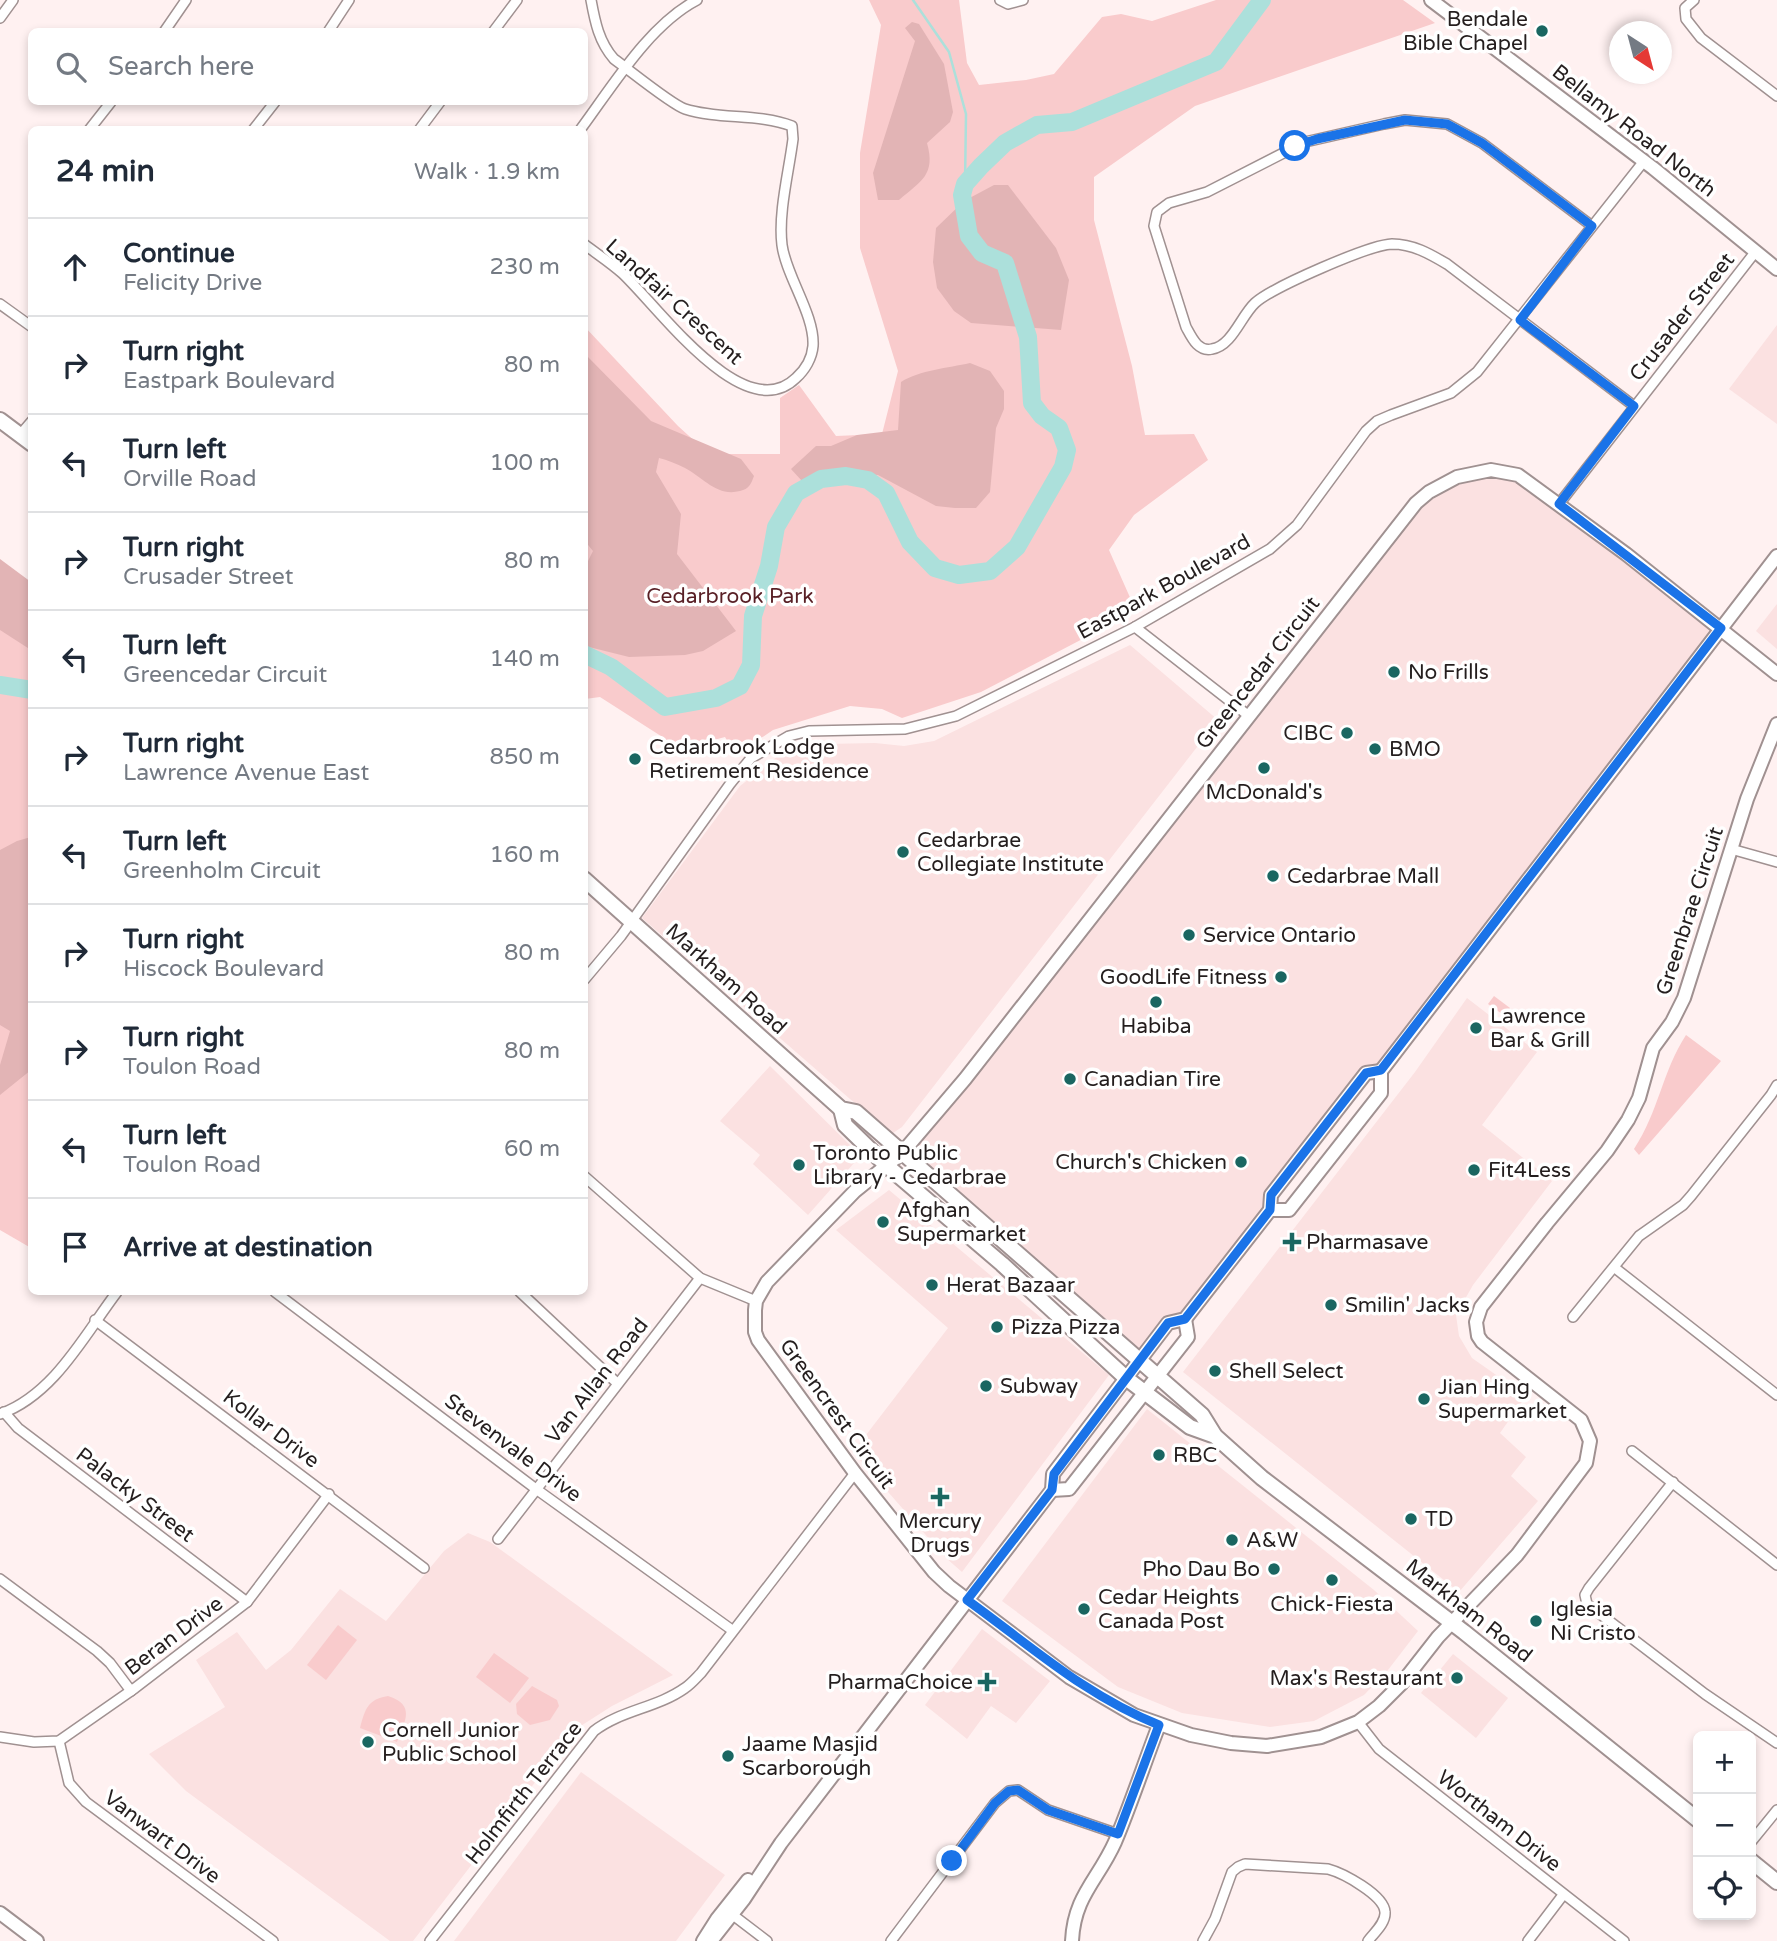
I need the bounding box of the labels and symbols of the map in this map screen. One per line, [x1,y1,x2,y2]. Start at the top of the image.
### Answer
place label: Bendale Bible Chapel [1403,7,1528,56]
north arrow [1609,21,1672,84]
marker: Bendale Bible Chapel [1534,23,1550,39]
street label: Bellamy Road North [1547,59,1721,203]
route start [1279,130,1310,161]
street label: Landfair Crescent [600,234,748,370]
street label: Crusader Street [1624,248,1740,386]
street label: Eastpark Boulevard [1073,529,1255,645]
park label: Cedarbrook Park [646,584,814,609]
street label: Greencedar Circuit [1191,592,1325,754]
place label: No Frills [1408,660,1489,685]
marker: No Frills [1386,664,1402,680]
place label: CIBC [1283,721,1333,746]
marker: CIBC [1339,725,1355,741]
place label: Cedarbrook Lodge Retirement Residence [649,735,869,784]
place label: BMO [1389,737,1441,762]
marker: BMO [1367,741,1383,757]
marker: Cedarbrook Lodge Retirement Residence [627,751,643,767]
marker: McDonald's [1256,760,1272,776]
place label: McDonald's [1205,780,1323,805]
street label: Greenbrae Circuit [1651,824,1729,998]
place label: Cedarbrae Collegiate Institute [917,828,1104,877]
marker: Cedarbrae Collegiate Institute [895,844,911,860]
place label: Cedarbrae Mall [1287,864,1439,889]
marker: Cedarbrae Mall [1265,868,1281,884]
street label: Markham Road [661,918,791,1040]
place label: Service Ontario [1203,923,1356,948]
marker: Service Ontario [1181,927,1197,943]
place label: GoodLife Fitness [1100,965,1267,990]
marker: GoodLife Fitness [1273,969,1289,985]
marker: Habiba [1148,994,1164,1010]
place label: Lawrence Bar & Grill [1490,1004,1590,1053]
place label: Habiba [1120,1014,1192,1039]
marker: Lawrence Bar & Grill [1468,1020,1484,1036]
place label: Canadian Tire [1084,1067,1221,1092]
marker: Canadian Tire [1062,1071,1078,1087]
place label: Toronto Public Library - Cedarbrae [813,1141,1007,1190]
place label: Church's Chicken [1055,1150,1227,1175]
marker: Church's Chicken [1233,1154,1249,1170]
marker: Toronto Public Library - Cedarbrae [791,1157,807,1173]
place label: Fit4Less [1488,1158,1571,1183]
marker: Fit4Less [1466,1162,1482,1178]
place label: Afghan Supermarket [897,1198,1026,1247]
marker: Afghan Supermarket [875,1214,891,1230]
place label: Pharmasave [1306,1230,1428,1255]
marker: Pharmasave [1284,1234,1300,1250]
place label: Herat Bazaar [946,1273,1075,1298]
marker: Herat Bazaar [924,1277,940,1293]
place label: Smilin' Jacks [1345,1293,1470,1318]
marker: Smilin' Jacks [1323,1297,1339,1313]
street label: Van Allan Road [540,1313,654,1449]
place label: Pizza Pizza [1011,1315,1120,1340]
marker: Pizza Pizza [989,1319,1005,1335]
street label: Greencrest Circuit [774,1334,900,1494]
place label: Shell Select [1229,1359,1344,1384]
marker: Shell Select [1207,1363,1223,1379]
place label: Subway [1000,1374,1078,1399]
place label: Jian Hing Supermarket [1438,1375,1567,1424]
marker: Subway [978,1378,994,1394]
street label: Kollar Drive [218,1385,324,1473]
street label: Stevenvale Drive [440,1388,586,1508]
marker: Jian Hing Supermarket [1416,1391,1432,1407]
street label: Palacky Street [71,1442,199,1548]
place label: RBC [1173,1443,1217,1468]
marker: RBC [1151,1447,1167,1463]
marker: Mercury Drugs [932,1489,948,1505]
place label: TD [1425,1507,1454,1532]
place label: Mercury Drugs [899,1509,981,1558]
marker: TD [1403,1511,1419,1527]
place label: A&W [1246,1528,1298,1553]
marker: A&W [1224,1532,1240,1548]
street label: Markham Road [1401,1554,1537,1668]
place label: Pho Dau Bo [1142,1557,1260,1582]
marker: Pho Dau Bo [1266,1561,1282,1577]
marker: Chick-Fiesta [1324,1572,1340,1588]
place label: Cedar Heights Canada Post [1098,1585,1239,1634]
street label: Beran Drive [120,1591,228,1681]
place label: Chick-Fiesta [1270,1592,1394,1617]
place label: Iglesia Ni Cristo [1550,1597,1636,1646]
marker: Cedar Heights Canada Post [1076,1601,1092,1617]
marker: Iglesia Ni Cristo [1528,1613,1544,1629]
place label: Max's Restaurant [1270,1666,1443,1691]
place label: PharmaChoice [827,1670,973,1695]
marker: Max's Restaurant [1449,1670,1465,1686]
marker: PharmaChoice [979,1674,995,1690]
street label: Holmfirth Terrace [460,1716,588,1869]
place label: Cornell Junior Public School [382,1718,519,1767]
place label: Jaame Masjid Scarborough [742,1732,878,1781]
marker: Cornell Junior Public School [360,1734,376,1750]
marker: Jaame Masjid Scarborough [720,1748,736,1764]
street label: Wortham Drive [1432,1765,1566,1877]
street label: Vanwart Drive [99,1785,225,1889]
route end [936,1845,967,1876]

